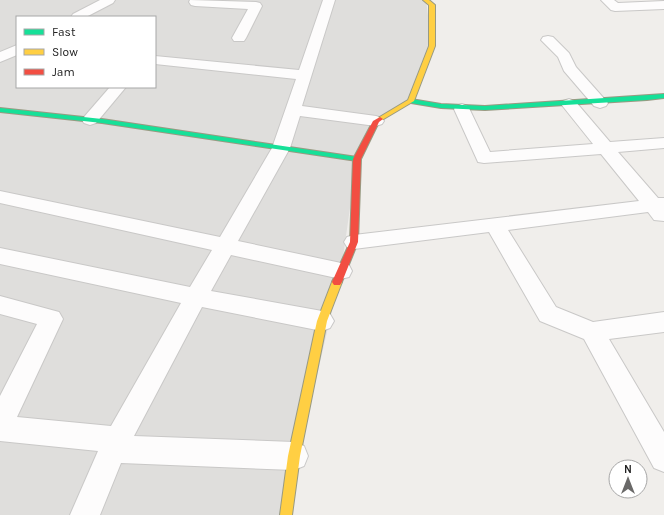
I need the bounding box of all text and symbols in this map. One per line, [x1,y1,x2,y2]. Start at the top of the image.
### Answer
legend [16,16,156,88]
text: Fast [52,25,76,39]
text: Slow [52,45,78,59]
text: Jam [52,65,75,79]
north arrow [608,459,648,499]
text: N [624,463,632,476]

